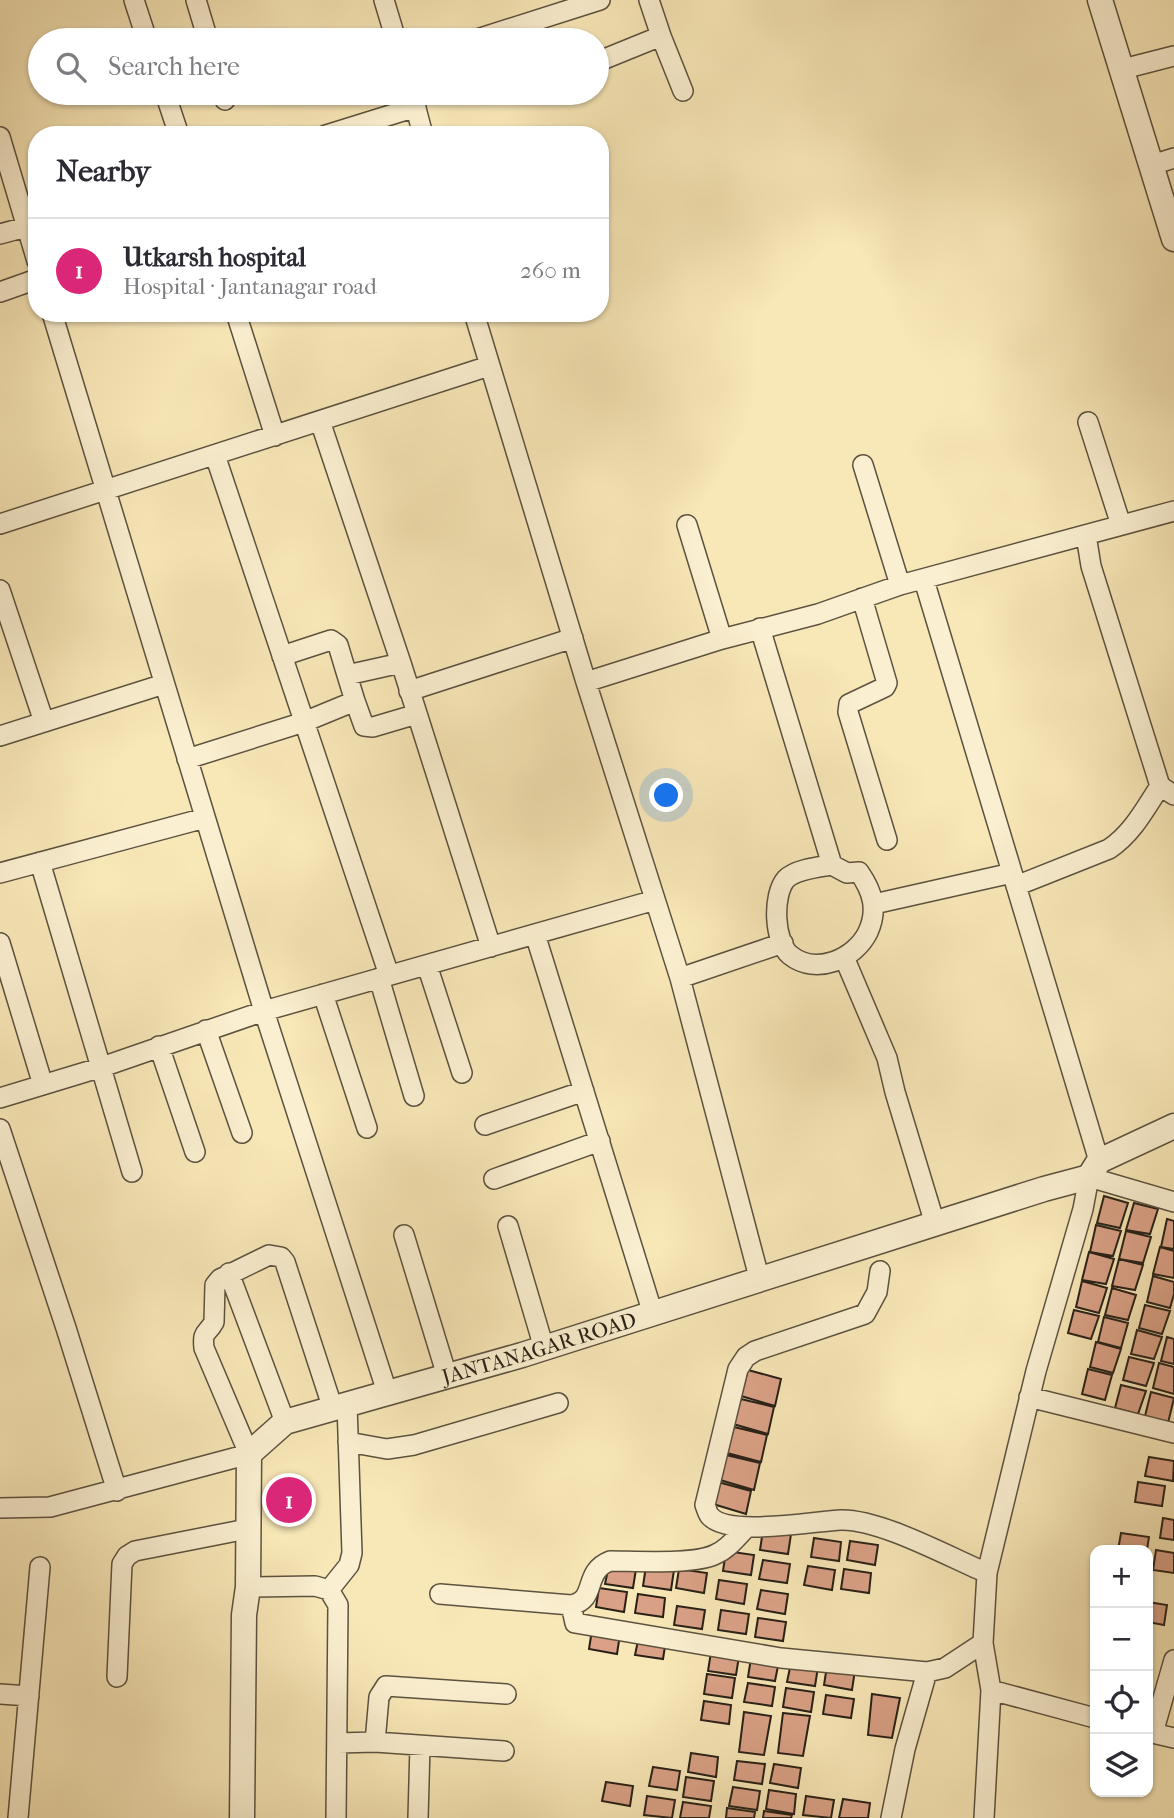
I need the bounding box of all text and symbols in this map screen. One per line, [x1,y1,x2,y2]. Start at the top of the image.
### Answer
search box [28,28,609,105]
icon: search [52,48,90,86]
text: Search here [108,51,240,82]
text: Nearby [56,154,151,189]
text: Utkarsh hospital [123,242,306,273]
text: 1 [75,257,83,284]
text: 260 m [520,257,581,284]
text: Hospital · Jantanagar road [123,273,377,300]
your location [649,778,683,812]
street label: JANTANAGAR ROAD [437,1307,639,1390]
pin: 1 [266,1474,312,1526]
map controls [1090,1545,1153,1797]
button: + [1090,1545,1153,1608]
button: − [1090,1608,1153,1671]
button: locate [1090,1671,1153,1734]
button: layers [1090,1734,1153,1797]

